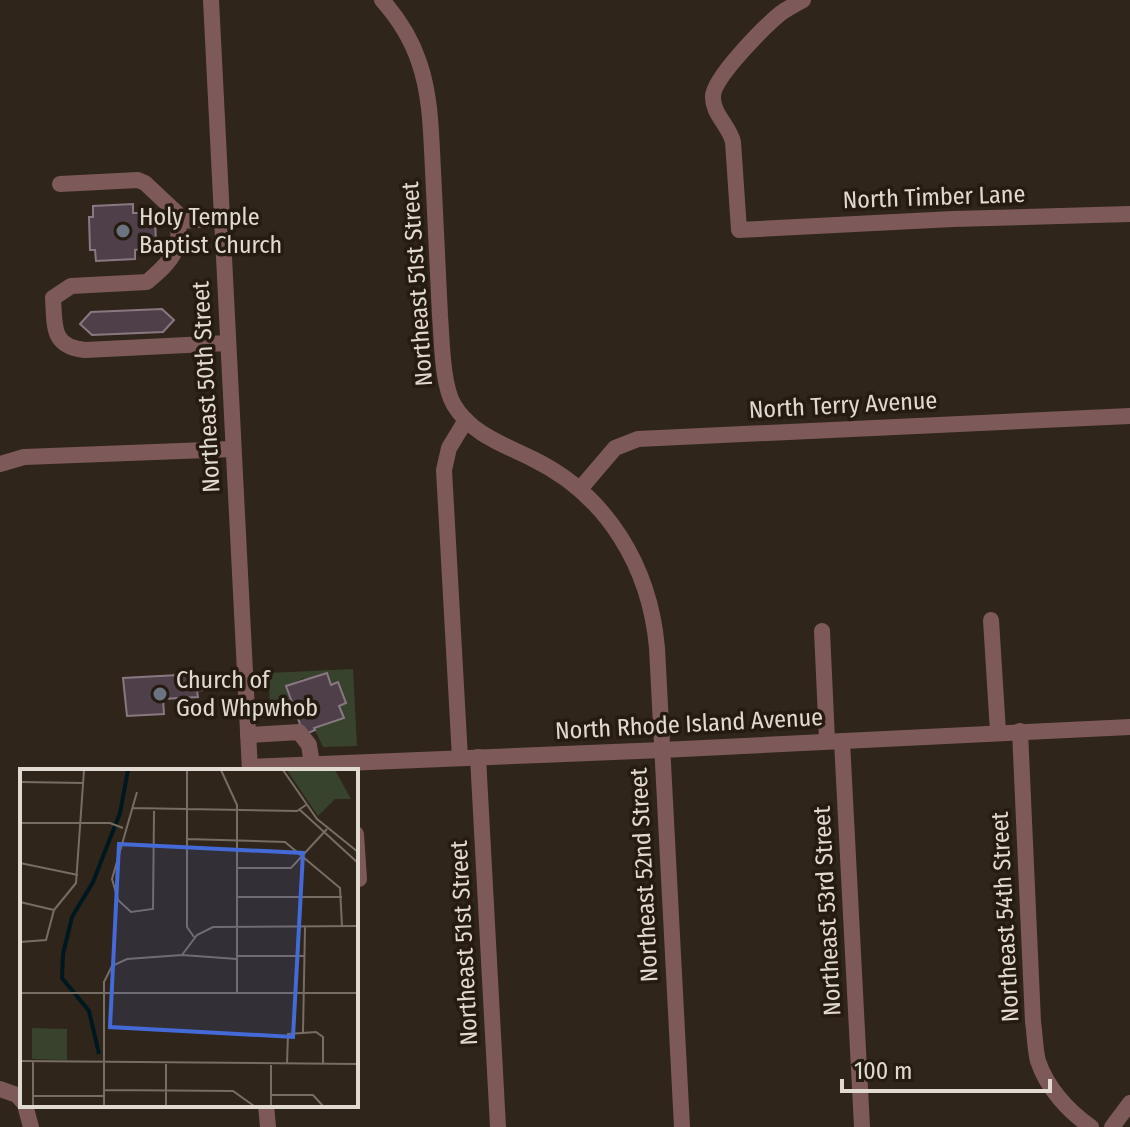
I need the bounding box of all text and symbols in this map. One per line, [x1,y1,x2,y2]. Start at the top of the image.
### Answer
street label: North Timber Lane [842,180,1026,214]
street label: Northeast 51st Street [396,181,438,387]
place label: Holy Temple Baptist Church [139,203,282,259]
marker: Holy Temple Baptist Church [114,222,132,240]
street label: Northeast 50th Street [186,280,226,493]
street label: North Terry Avenue [748,386,938,424]
place label: Church of God Whpwhob [176,666,318,722]
marker: Church of God Whpwhob [151,685,169,703]
street label: North Rhode Island Avenue [554,703,824,745]
street label: Northeast 52nd Street [624,767,664,983]
inset map [20,769,358,1107]
street label: Northeast 53rd Street [808,805,846,1017]
street label: Northeast 54th Street [985,811,1024,1023]
street label: Northeast 51st Street [445,840,483,1046]
scale bar [842,1043,1050,1093]
text: 100 m [854,1057,912,1085]

